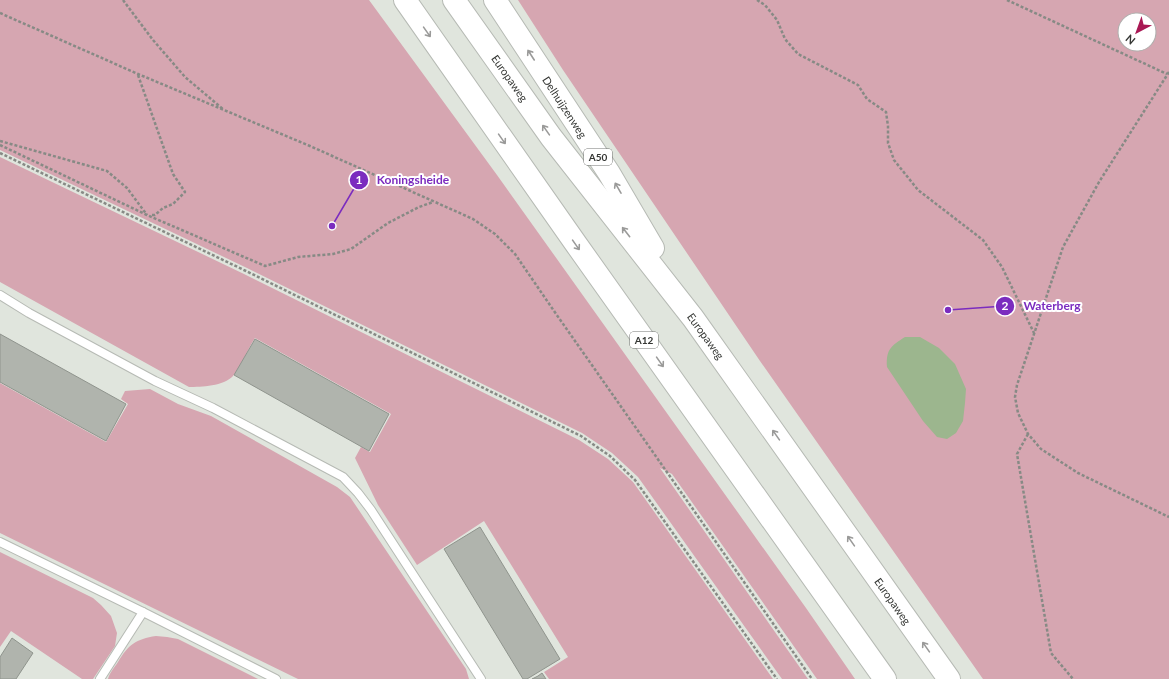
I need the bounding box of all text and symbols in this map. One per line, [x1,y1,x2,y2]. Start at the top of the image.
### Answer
north arrow [1117,12,1157,52]
one-way arrow [423,26,431,37]
text: N [1123,32,1138,48]
one-way arrow [527,50,535,61]
street label: Europaweg [489,52,531,104]
street label: Delhuijzenweg [540,74,590,141]
one-way arrow [542,125,550,136]
one-way arrow [498,133,506,144]
road number: A50 [584,149,612,165]
callout: Koningsheide [349,168,457,192]
text: 1 [356,172,363,187]
text: Koningsheide [377,172,450,187]
one-way arrow [613,182,621,194]
one-way arrow [622,227,630,238]
one-way arrow [572,239,580,250]
callout: Waterberg [995,294,1089,318]
text: 2 [1002,298,1009,313]
text: Waterberg [1023,298,1081,313]
street label: Europaweg [685,310,727,362]
road number: A12 [630,332,658,348]
one-way arrow [656,357,664,368]
one-way arrow [772,430,780,441]
one-way arrow [847,536,855,547]
street label: Europaweg [872,575,914,627]
one-way arrow [922,642,930,653]

